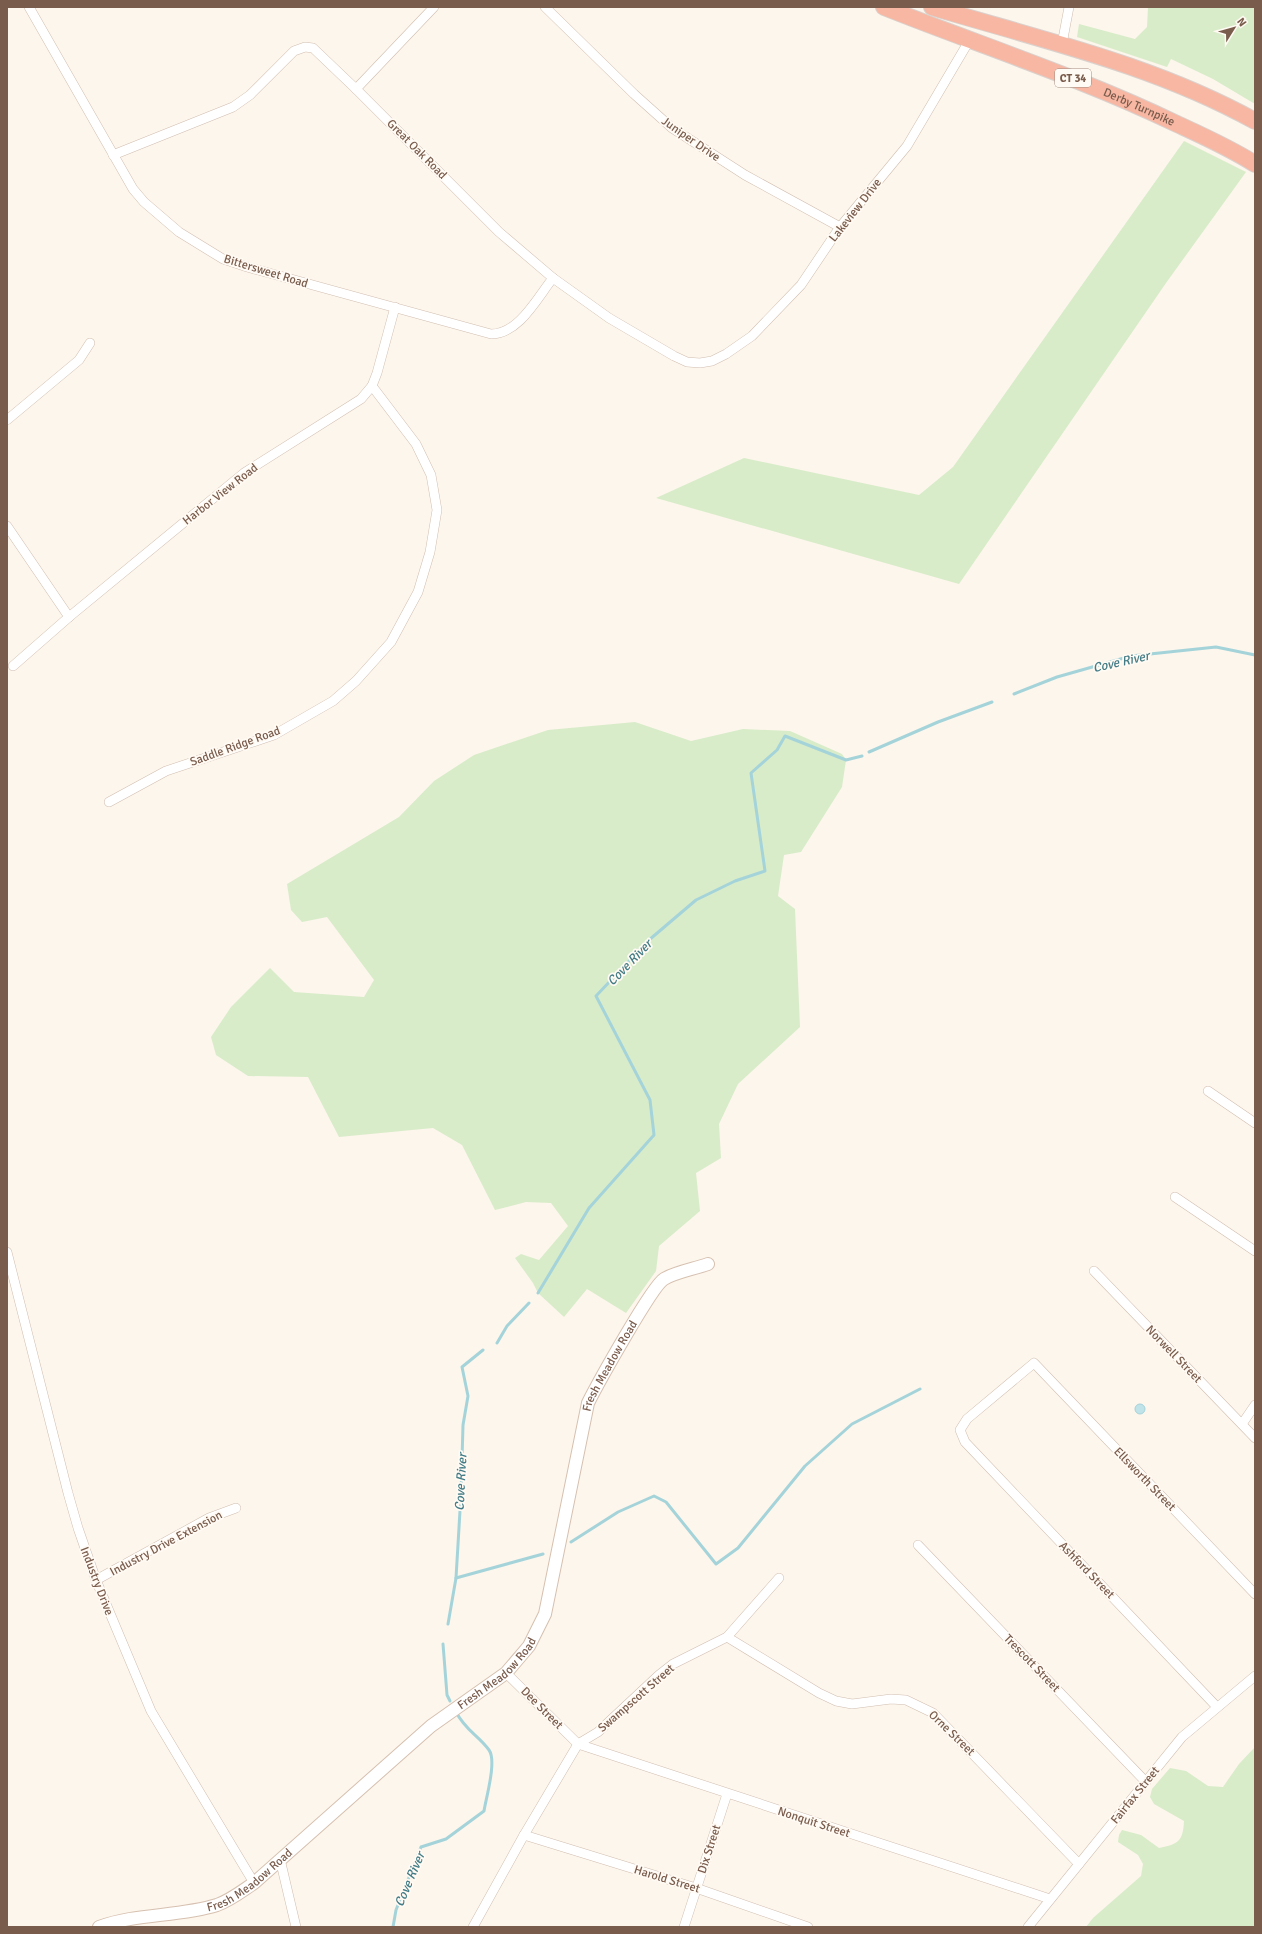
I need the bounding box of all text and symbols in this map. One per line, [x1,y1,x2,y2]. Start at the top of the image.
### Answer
north arrow [1214,8,1254,48]
text: N [1234,15,1249,29]
road number: CT 34 [1055,69,1091,87]
street label: Derby Turnpike [1101,85,1177,130]
street label: Juniper Drive [659,114,723,165]
street label: Great Oak Road [383,116,450,183]
street label: Lakeview Drive [826,176,885,245]
street label: Bittersweet Road [222,252,310,291]
street label: Harbor View Road [180,460,261,528]
water label: Cove River [1091,647,1153,676]
street label: Saddle Ridge Road [188,723,282,770]
water label: Cove River [604,935,657,989]
street label: Fresh Meadow Road [579,1318,641,1413]
street label: Norwell Street [1142,1322,1205,1386]
street label: Ellsworth Street [1110,1444,1179,1514]
water label: Cove River [451,1451,471,1511]
street label: Industry Drive Extension [107,1507,225,1579]
street label: Ashford Street [1056,1539,1118,1602]
street label: Industry Drive [77,1545,116,1618]
street label: Trescott Street [1000,1631,1063,1695]
street label: Fresh Meadow Road [455,1635,540,1713]
street label: Swampscott Street [595,1661,678,1736]
street label: Dee Street [517,1684,566,1733]
street label: Orne Street [925,1708,978,1759]
street label: Fairfax Street [1108,1764,1163,1827]
street label: Nonquit Street [776,1804,852,1841]
street label: Dix Street [695,1823,724,1875]
street label: Fresh Meadow Road [205,1846,296,1915]
water label: Cove River [391,1848,429,1909]
street label: Harold Street [632,1862,702,1897]

